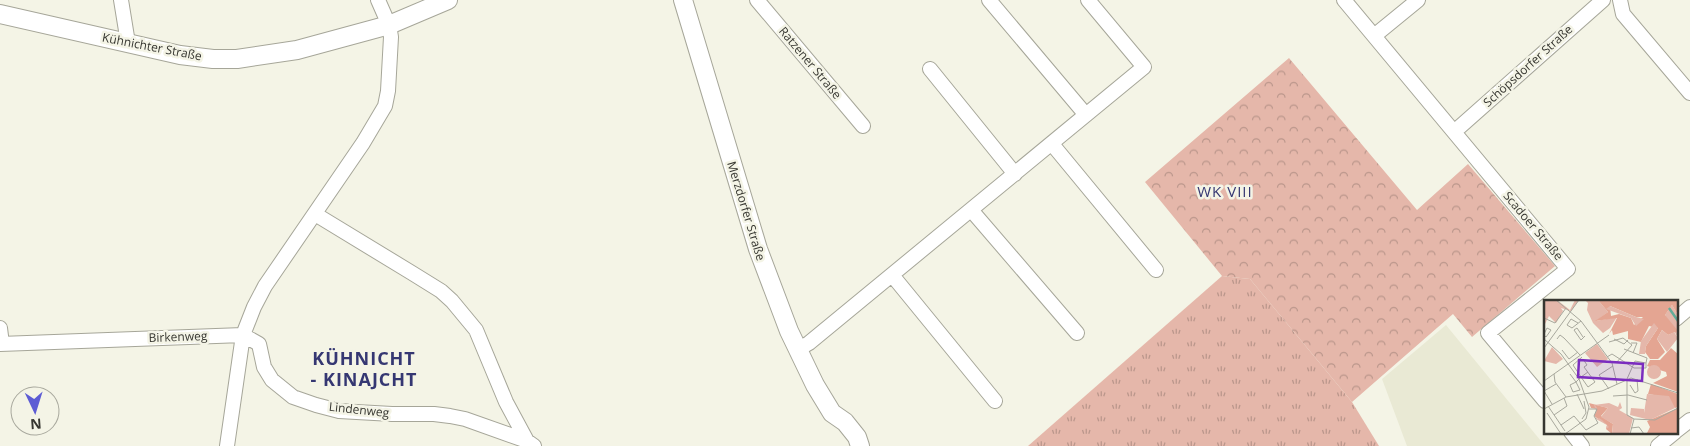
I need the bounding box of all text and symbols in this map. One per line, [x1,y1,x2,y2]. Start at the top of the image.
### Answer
street label: Schöpsdorfer Straße [1479,21,1576,110]
street label: Ratzener Straße [775,23,846,103]
street label: Kühnichter Straße [101,29,204,65]
street label: Merzdorfer Straße [723,159,770,263]
district label: WK VIII [1197,181,1253,201]
street label: Scadoer Straße [1500,188,1567,264]
inset map [1544,300,1678,434]
street label: Birkenweg [148,327,208,346]
district label: KÜHNICHT - KINAJCHT [310,346,418,391]
north arrow [10,386,60,436]
street label: Lindenweg [328,398,391,421]
text: N [30,415,42,434]

